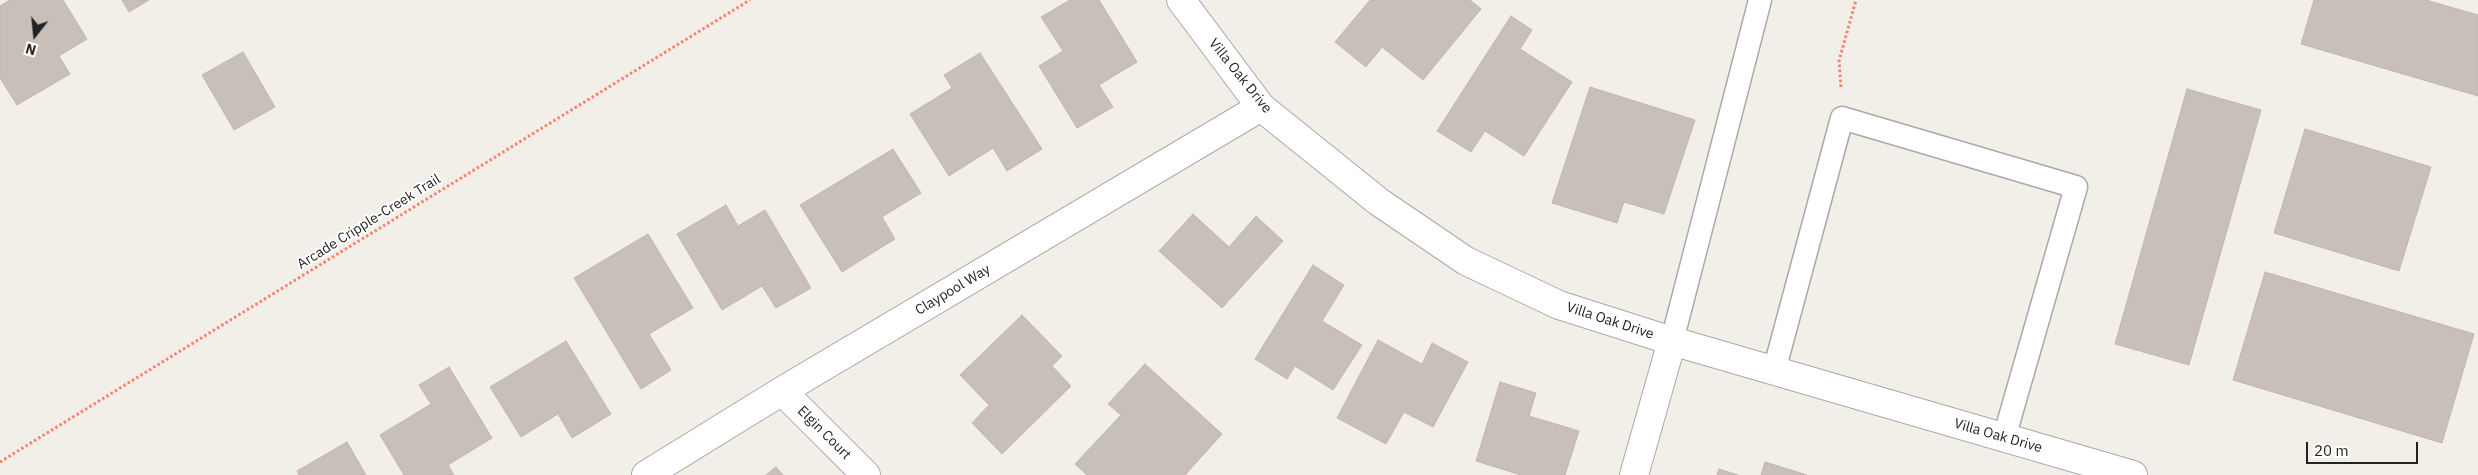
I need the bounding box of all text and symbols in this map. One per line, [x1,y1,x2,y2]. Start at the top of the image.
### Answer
north arrow [10,10,60,60]
street label: Villa Oak Drive [1205,35,1275,117]
text: N [24,39,38,59]
street label: Arcade Cripple-Creek Trail [294,171,444,273]
street label: Claypool Way [912,261,994,319]
street label: Villa Oak Drive [1564,299,1656,343]
street label: Elgin Court [794,403,854,463]
street label: Villa Oak Drive [1952,415,2044,457]
scale bar [2308,432,2420,464]
text: 20 m [2314,441,2349,460]

